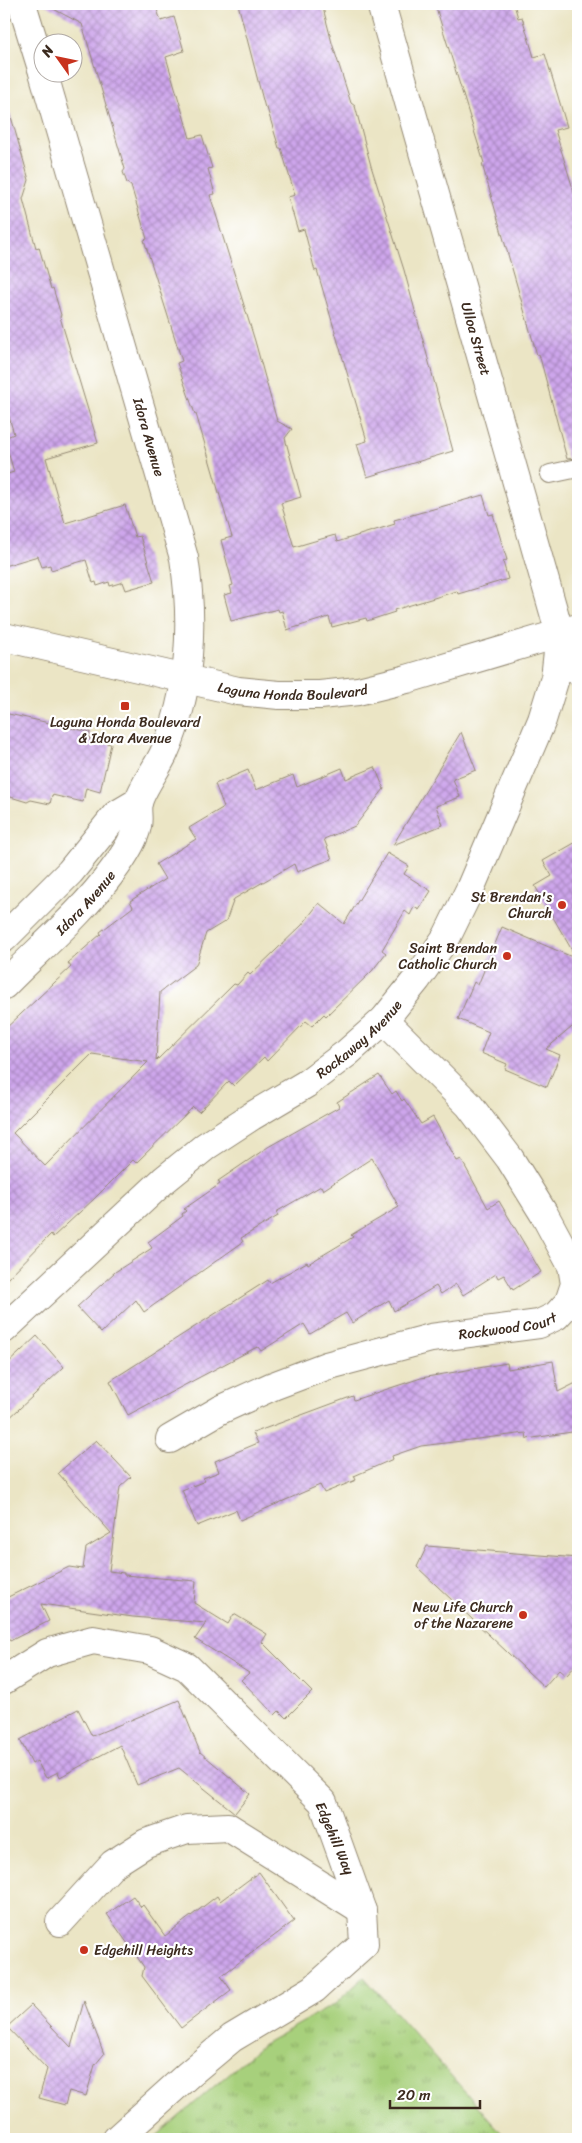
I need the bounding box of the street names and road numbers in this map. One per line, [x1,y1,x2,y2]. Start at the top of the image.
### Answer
street label: Ulloa Street [453,299,498,379]
street label: Idora Avenue [125,394,172,480]
street label: Laguna Honda Boulevard [215,675,372,708]
street label: Idora Avenue [49,865,122,942]
street label: Rockaway Avenue [311,994,409,1085]
street label: Rockwood Court [457,1305,563,1347]
street label: Edgehill Way [308,1798,361,1879]

